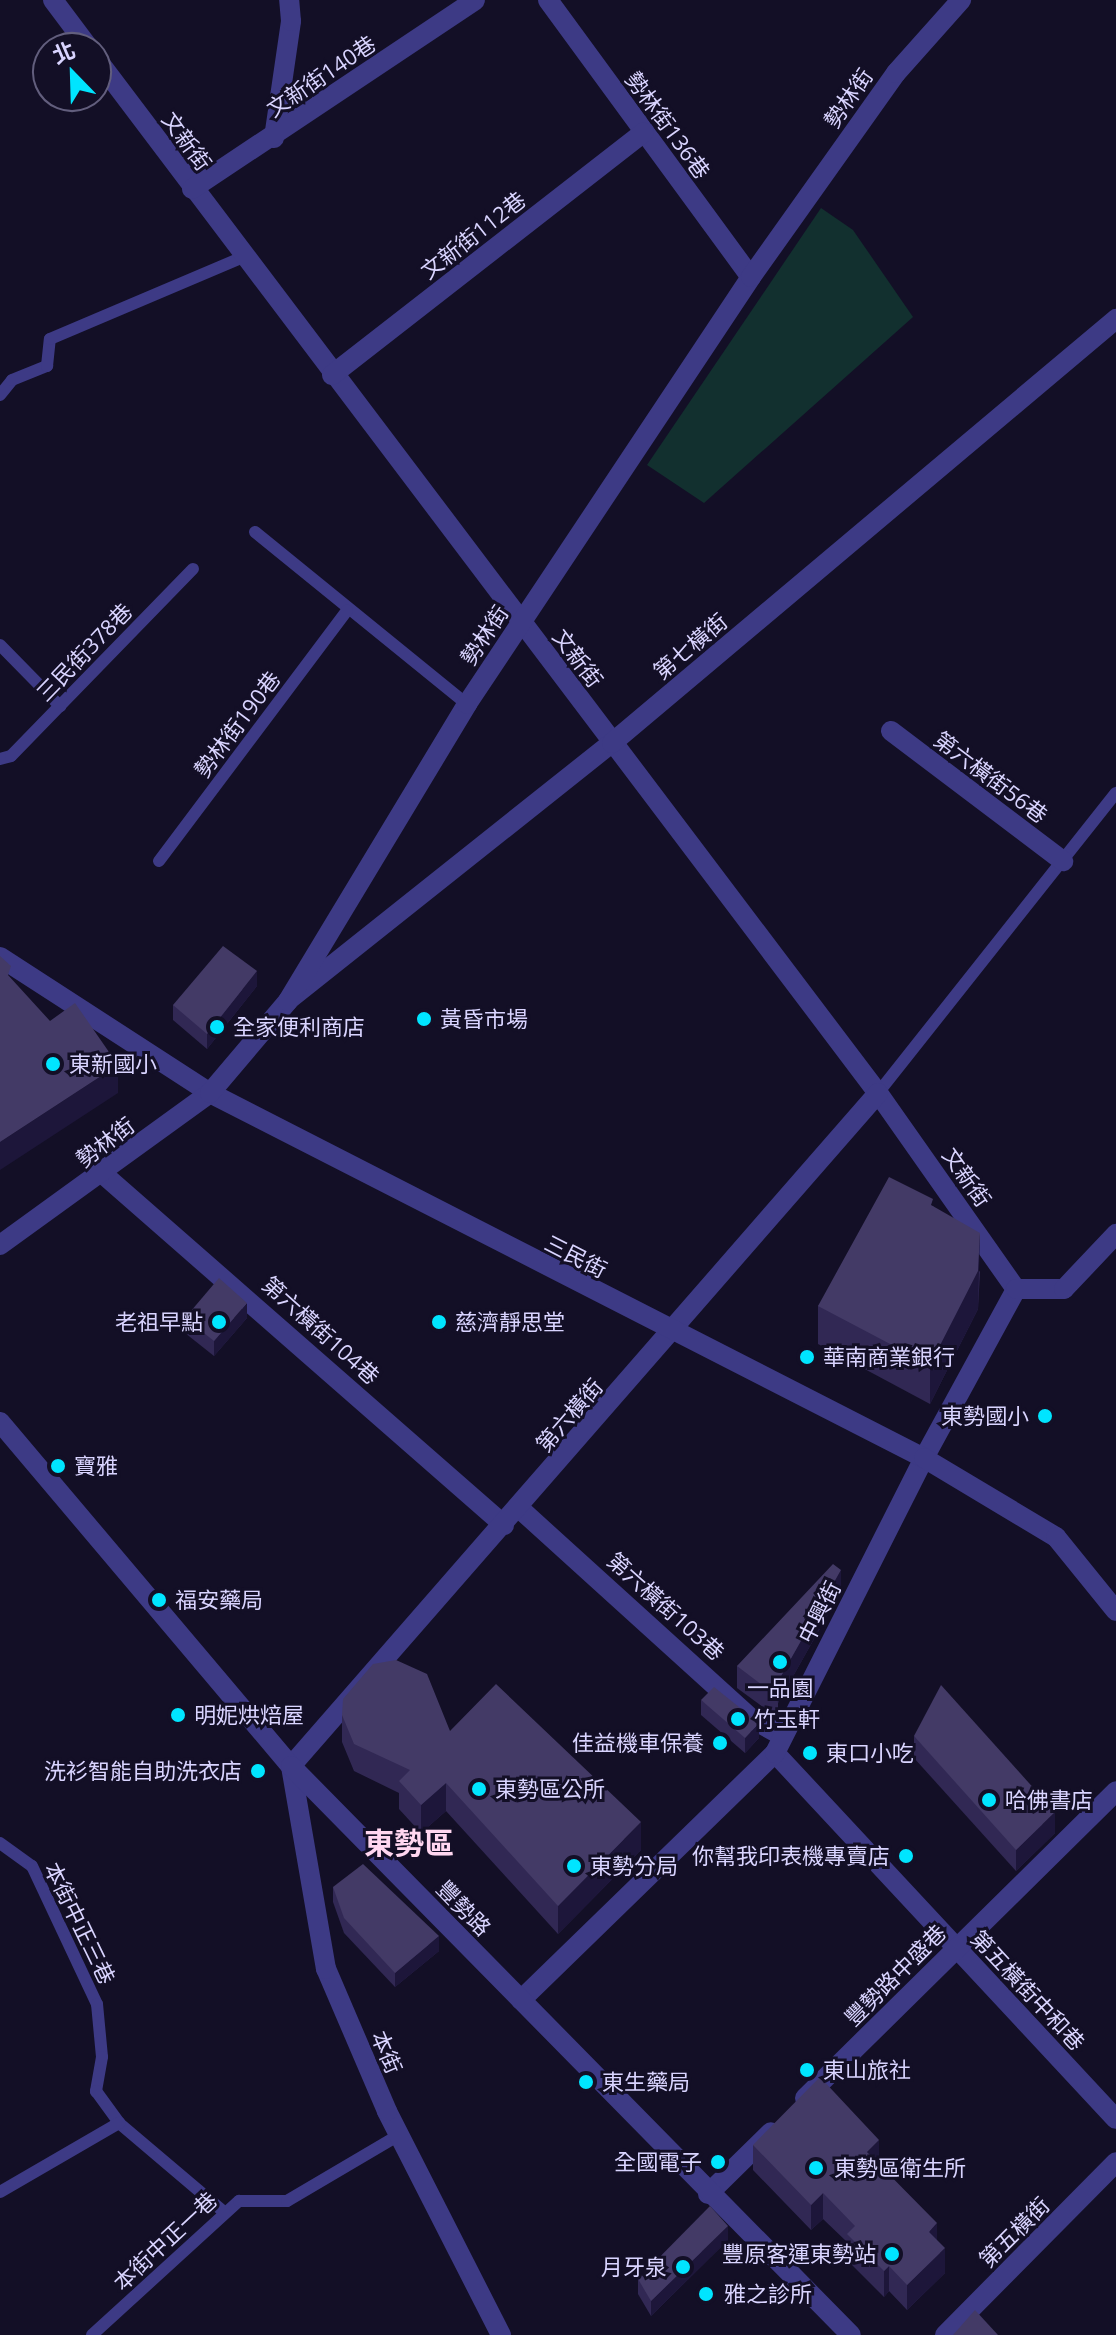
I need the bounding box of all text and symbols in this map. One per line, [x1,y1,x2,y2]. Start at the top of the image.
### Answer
street label: 文新街140巷 [261,30,381,122]
north arrow [32,32,112,112]
text: 北 [47,34,79,70]
street label: 勢林街 [818,63,878,133]
street label: 勢林街136巷 [620,66,716,184]
street label: 文新街 [157,107,217,175]
street label: 文新街112巷 [415,186,531,284]
street label: 三民街378巷 [31,598,137,706]
street label: 勢林街 [455,600,513,670]
street label: 第七橫街 [648,608,732,684]
street label: 文新街 [548,624,608,692]
street label: 勢林街190巷 [189,666,285,782]
street label: 第六橫街56巷 [929,726,1053,828]
place label: 黃昏市場 [440,1006,528,1032]
marker: 黃昏市場 [415,1010,433,1028]
place label: 全家便利商店 [233,1014,365,1040]
marker: 全家便利商店 [208,1018,226,1036]
place label: 東新國小 [69,1051,157,1077]
marker: 東新國小 [44,1055,62,1073]
street label: 勢林街 [71,1112,139,1172]
street label: 文新街 [937,1142,997,1212]
street label: 三民街 [541,1229,611,1283]
street label: 第六橫街104巷 [257,1271,385,1389]
place label: 老祖早點 [115,1309,203,1335]
place label: 慈濟靜思堂 [455,1309,565,1335]
marker: 老祖早點 [210,1313,228,1331]
marker: 慈濟靜思堂 [430,1313,448,1331]
place label: 華南商業銀行 [823,1344,955,1370]
marker: 華南商業銀行 [798,1348,816,1366]
street label: 第六橫街 [530,1373,608,1457]
place label: 東勢國小 [941,1403,1029,1429]
marker: 東勢國小 [1036,1407,1054,1425]
place label: 寶雅 [74,1453,118,1479]
marker: 寶雅 [49,1457,67,1475]
street label: 第六橫街103巷 [602,1547,730,1665]
street label: 中興街 [792,1577,846,1647]
place label: 福安藥局 [175,1587,263,1613]
marker: 福安藥局 [150,1591,168,1609]
marker: 一品園 [771,1653,789,1671]
place label: 一品園 [747,1675,813,1701]
place label: 明妮烘焙屋 [194,1702,304,1728]
marker: 明妮烘焙屋 [169,1706,187,1724]
place label: 竹玉軒 [754,1706,820,1732]
marker: 竹玉軒 [729,1710,747,1728]
place label: 佳益機車保養 [572,1730,704,1756]
marker: 佳益機車保養 [711,1734,729,1752]
place label: 東口小吃 [826,1740,914,1766]
marker: 東口小吃 [801,1744,819,1762]
place label: 洗衫智能自助洗衣店 [44,1758,242,1784]
marker: 洗衫智能自助洗衣店 [249,1762,267,1780]
place label: 東勢區公所 [495,1776,605,1802]
marker: 東勢區公所 [470,1780,488,1798]
place label: 哈佛書店 [1005,1787,1093,1813]
marker: 哈佛書店 [980,1791,998,1809]
district label: 東勢區 [364,1825,454,1861]
place label: 你幫我印表機專賣店 [692,1843,890,1869]
marker: 你幫我印表機專賣店 [897,1847,915,1865]
place label: 東勢分局 [590,1853,678,1879]
marker: 東勢分局 [565,1857,583,1875]
street label: 本街中正三巷 [39,1858,121,1988]
street label: 豐勢路 [432,1875,496,1941]
street label: 豐勢路中盛巷 [839,1919,951,2031]
street label: 第五橫街中和巷 [966,1925,1090,2055]
street label: 本街 [366,2027,408,2077]
place label: 東山旅社 [823,2057,911,2083]
marker: 東山旅社 [798,2061,816,2079]
place label: 東生藥局 [602,2069,690,2095]
marker: 東生藥局 [577,2073,595,2091]
place label: 全國電子 [614,2149,702,2175]
marker: 全國電子 [709,2153,727,2171]
place label: 東勢區衛生所 [834,2155,966,2181]
marker: 東勢區衛生所 [805,2157,827,2179]
street label: 本街中正一巷 [108,2186,222,2296]
street label: 第五橫街 [974,2192,1054,2272]
place label: 豐原客運東勢站 [722,2241,876,2267]
marker: 豐原客運東勢站 [883,2245,901,2263]
place label: 月牙泉 [601,2254,667,2280]
marker: 月牙泉 [674,2258,692,2276]
place label: 雅之診所 [724,2281,812,2307]
marker: 雅之診所 [695,2283,717,2305]

